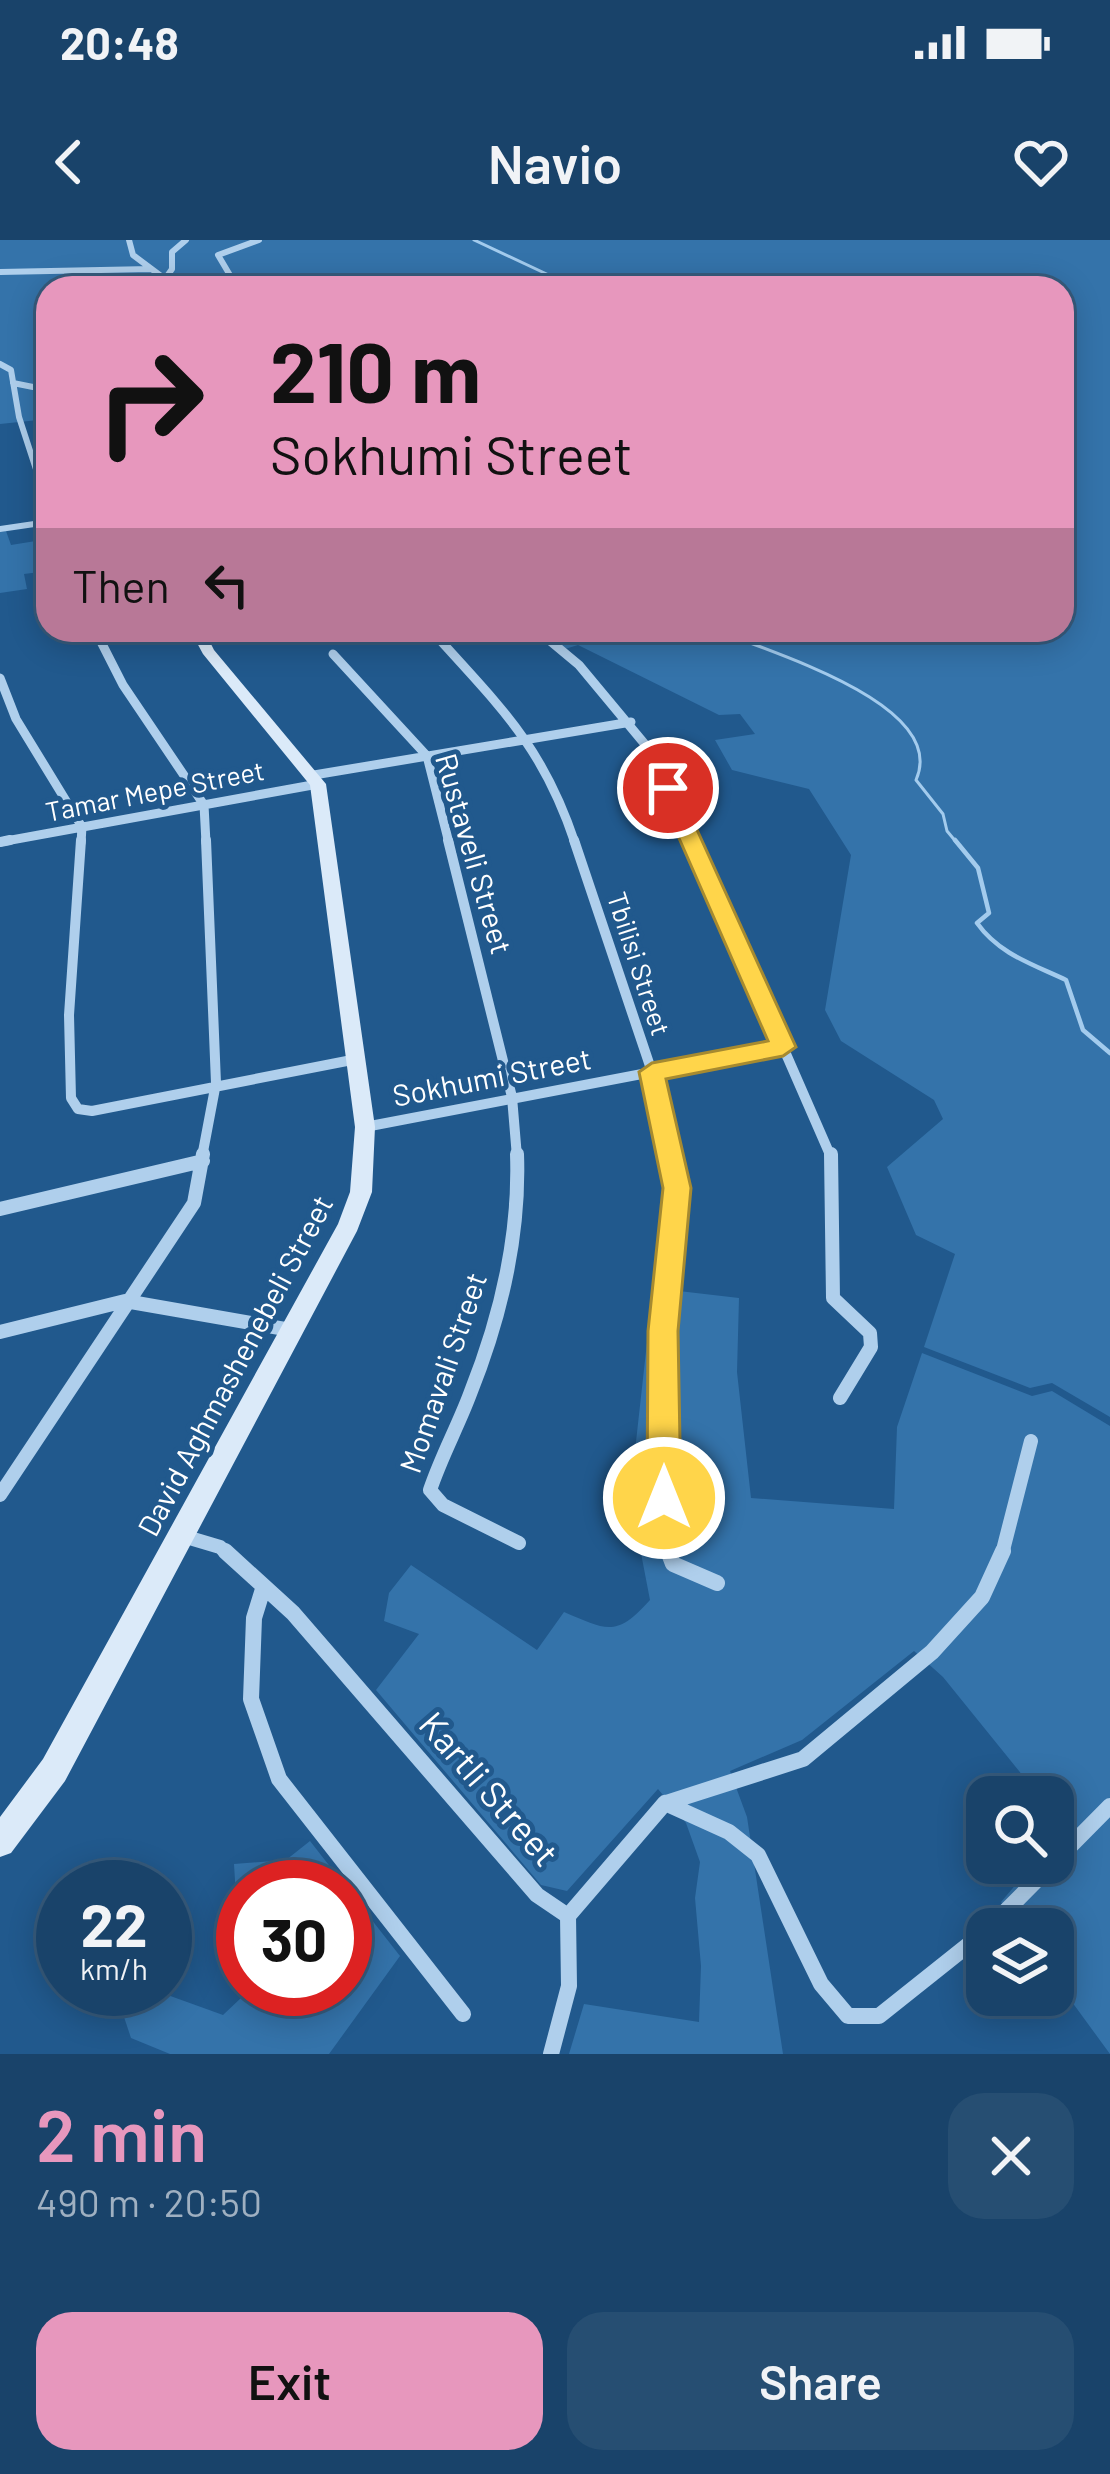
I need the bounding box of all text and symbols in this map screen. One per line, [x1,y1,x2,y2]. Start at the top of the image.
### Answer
text: 20:48 [60,15,179,69]
icon: back [36,129,102,195]
icon: heart [1008,129,1074,195]
text: Navio [488,130,622,195]
text: 210 m [270,319,481,420]
icon: right [72,324,228,480]
text: Sokhumi Street [270,421,633,486]
icon: left [194,552,260,618]
text: Then [72,558,170,612]
pin [617,737,719,839]
street label: Rustaveli Street [429,749,521,958]
street label: Tamar Mepe Street [43,753,267,827]
icon: arrive [635,755,701,821]
street label: Tbilisi Street [602,888,678,1039]
street label: Sokhumi Street [389,1039,594,1113]
street label: David Aghmashenebeli Street [129,1189,339,1542]
street label: Momavali Street [391,1267,493,1477]
position arrow [601,1435,727,1561]
street label: Kartli Street [412,1702,569,1874]
map controls [966,1776,1074,2016]
button: search [966,1776,1074,1884]
speed limit sign: 30 [216,1860,372,2016]
text: 22 [80,1887,148,1959]
button: layers [966,1908,1074,2016]
text: km/h [80,1950,148,1986]
text: 2 min [36,2090,207,2176]
button: close [948,2093,1074,2219]
text: 490 m · 20:50 [36,2178,262,2225]
button: Exit [36,2312,543,2450]
button: Share [567,2312,1074,2450]

